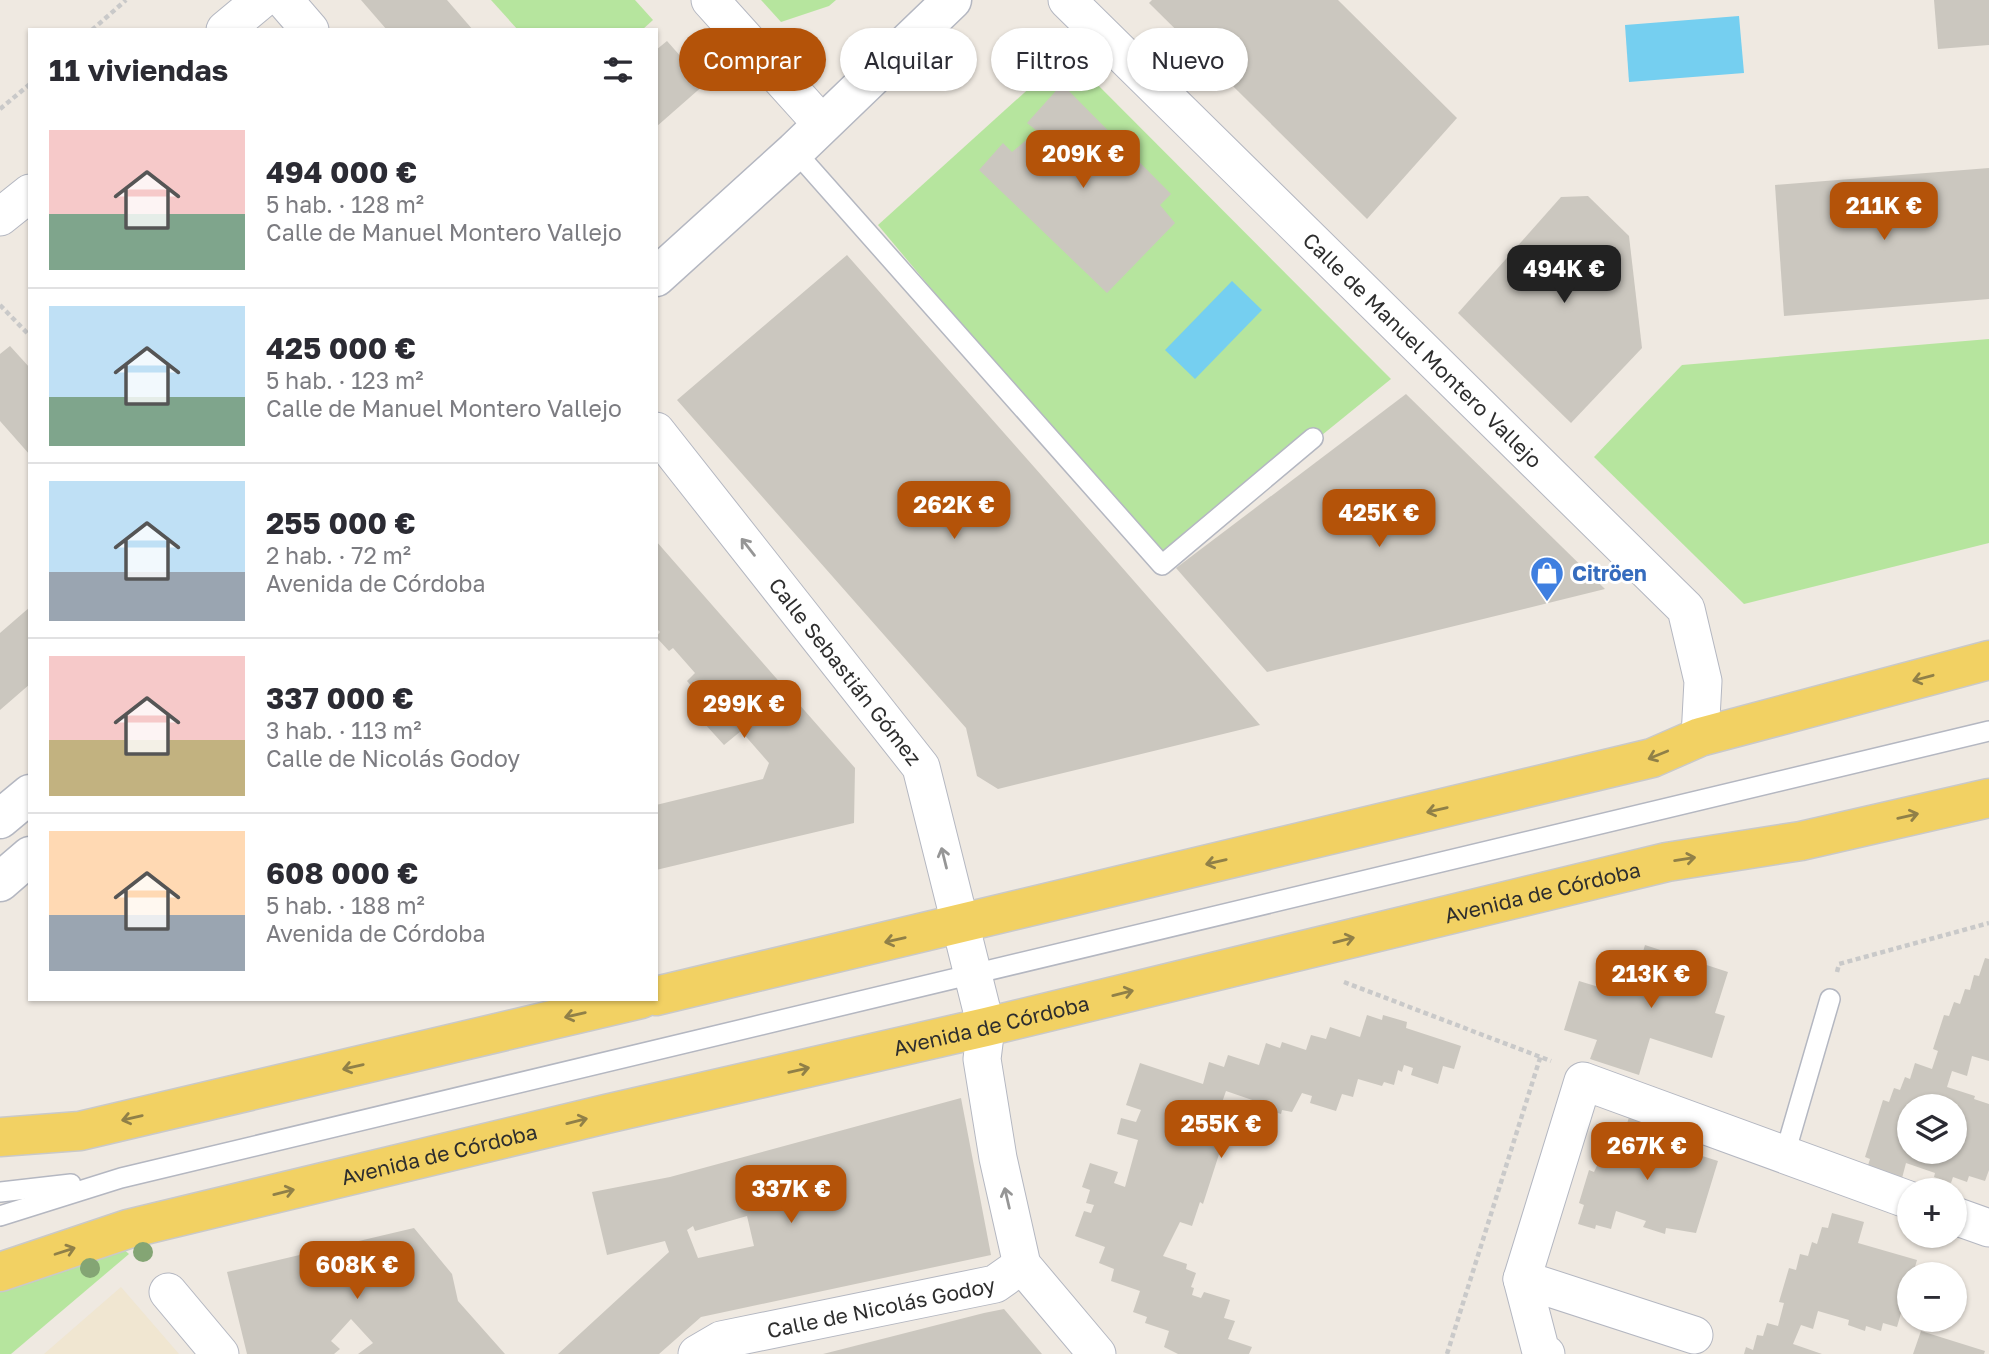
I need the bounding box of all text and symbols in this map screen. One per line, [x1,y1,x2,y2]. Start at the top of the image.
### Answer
chip: Comprar [679,28,826,91]
chip: Alquilar [840,28,977,91]
chip: Filtros [991,28,1113,91]
chip: Nuevo [1127,28,1248,91]
icon: filters [599,51,637,89]
text: 11 viviendas [49,52,228,88]
pin: 209K € [1026,130,1140,190]
text: 209K € [1042,139,1124,167]
text: 494 000 € [266,154,417,190]
icon: home [105,158,189,242]
pin: 211K € [1827,182,1941,242]
text: 5 hab. · 128 m² [266,190,424,218]
text: 211K € [1846,191,1922,219]
text: Calle de Manuel Montero Vallejo [266,218,622,246]
street label: Calle de Manuel Montero Vallejo [1298,227,1548,473]
pin: 494K € [1507,246,1621,305]
text: 494K € [1523,254,1605,282]
text: 425 000 € [266,330,416,366]
icon: home [105,334,189,418]
text: 5 hab. · 123 m² [266,366,424,394]
text: Calle de Manuel Montero Vallejo [266,394,622,422]
pin: 262K € [897,482,1011,541]
text: 262K € [913,490,995,518]
pin: 425K € [1322,490,1436,549]
text: 425K € [1338,498,1420,526]
text: 255 000 € [266,505,416,541]
icon: home [105,509,189,593]
one-way arrow [740,538,755,556]
text: 2 hab. · 72 m² [266,541,411,569]
shop icon: Citröen [1528,554,1566,603]
place label: Citröen [1572,560,1647,586]
text: Avenida de Córdoba [266,569,486,597]
street label: Calle Sebastián Gómez [764,572,927,770]
one-way arrow [1912,672,1935,685]
text: 337 000 € [266,680,414,716]
pin: 299K € [687,680,801,740]
icon: home [105,684,189,768]
text: 299K € [703,689,785,717]
text: 3 hab. · 113 m² [266,716,421,744]
text: Calle de Nicolás Godoy [266,744,520,772]
one-way arrow [1648,750,1669,763]
one-way arrow [1426,804,1449,817]
one-way arrow [1896,809,1919,823]
one-way arrow [937,847,950,870]
one-way arrow [1673,852,1696,865]
text: 608 000 € [266,855,418,891]
one-way arrow [1205,856,1228,870]
street label: Avenida de Córdoba [1442,856,1643,928]
icon: home [105,859,189,943]
text: 5 hab. · 188 m² [266,891,425,919]
text: Avenida de Córdoba [266,919,486,947]
one-way arrow [1332,932,1355,946]
one-way arrow [884,934,907,947]
pin: 213K € [1594,950,1708,1010]
text: 213K € [1612,959,1690,987]
one-way arrow [1111,986,1134,999]
street label: Avenida de Córdoba [891,989,1092,1061]
one-way arrow [564,1009,587,1022]
one-way arrow [343,1061,365,1074]
one-way arrow [787,1063,810,1076]
map controls [1897,1094,1967,1332]
button: layers [1897,1094,1967,1164]
pin: 255K € [1164,1100,1278,1160]
text: 255K € [1181,1109,1261,1137]
one-way arrow [121,1112,144,1126]
one-way arrow [565,1114,588,1127]
street label: Avenida de Córdoba [339,1118,540,1190]
pin: 267K € [1590,1122,1704,1182]
text: 267K € [1607,1131,1687,1159]
pin: 337K € [734,1166,848,1225]
text: 337K € [751,1174,831,1202]
button: + [1897,1178,1967,1248]
one-way arrow [272,1185,295,1198]
one-way arrow [1000,1187,1013,1210]
pin: 608K € [300,1242,414,1301]
one-way arrow [53,1243,75,1256]
text: 608K € [316,1250,398,1278]
button: − [1897,1262,1967,1332]
street label: Calle de Nicolás Godoy [765,1271,997,1343]

